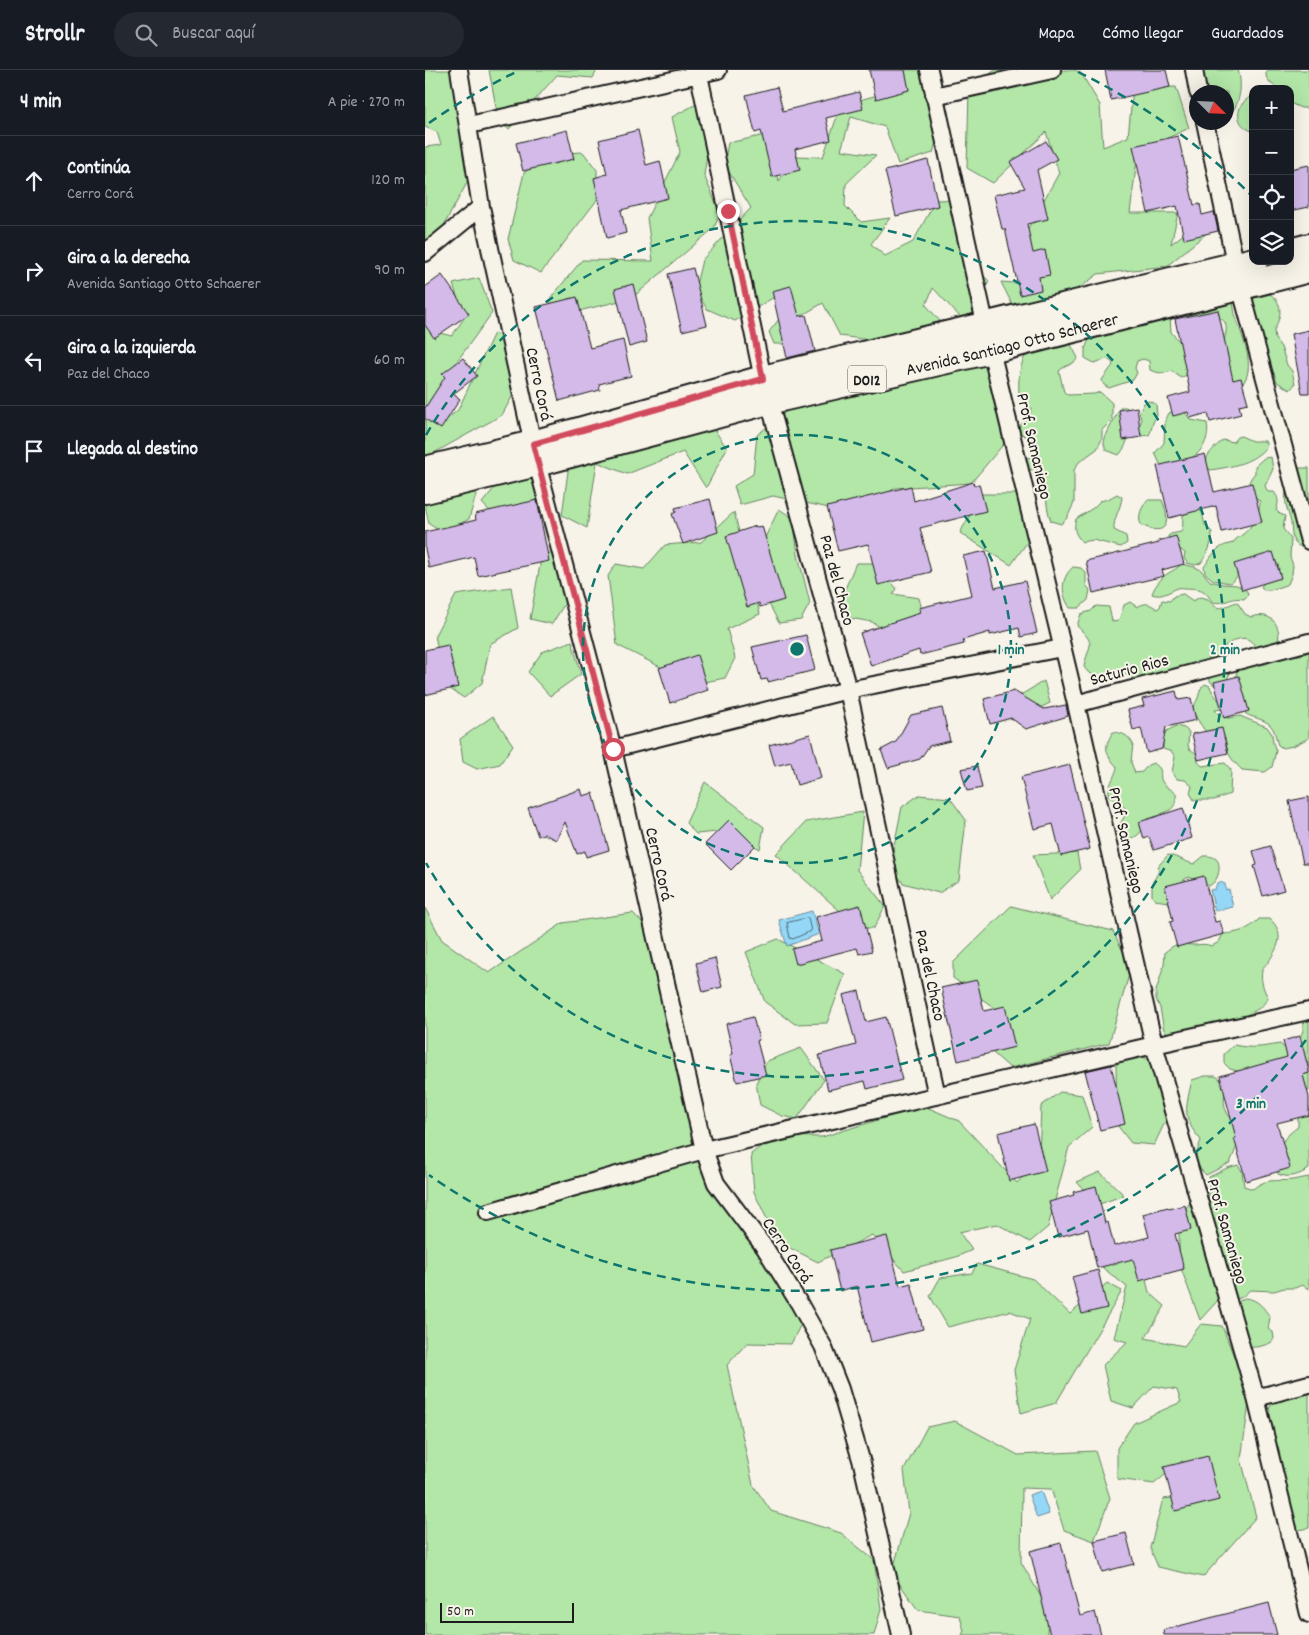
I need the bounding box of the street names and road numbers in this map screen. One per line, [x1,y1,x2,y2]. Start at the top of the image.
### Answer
street label: Avenida Santiago Otto Schaerer [904,308,1122,384]
street label: Cerro Corá [518,345,558,424]
road number: D012 [848,366,886,392]
street label: Prof. Samaniego [1008,391,1057,502]
street label: Paz del Chaco [811,532,860,629]
street label: Saturio Rios [1088,649,1172,694]
street label: Prof. Samaniego [1100,785,1149,896]
street label: Cerro Corá [637,825,678,904]
street label: Paz del Chaco [907,927,950,1024]
street label: Prof. Samaniego [1199,1176,1253,1287]
street label: Cerro Corá [755,1213,817,1289]

